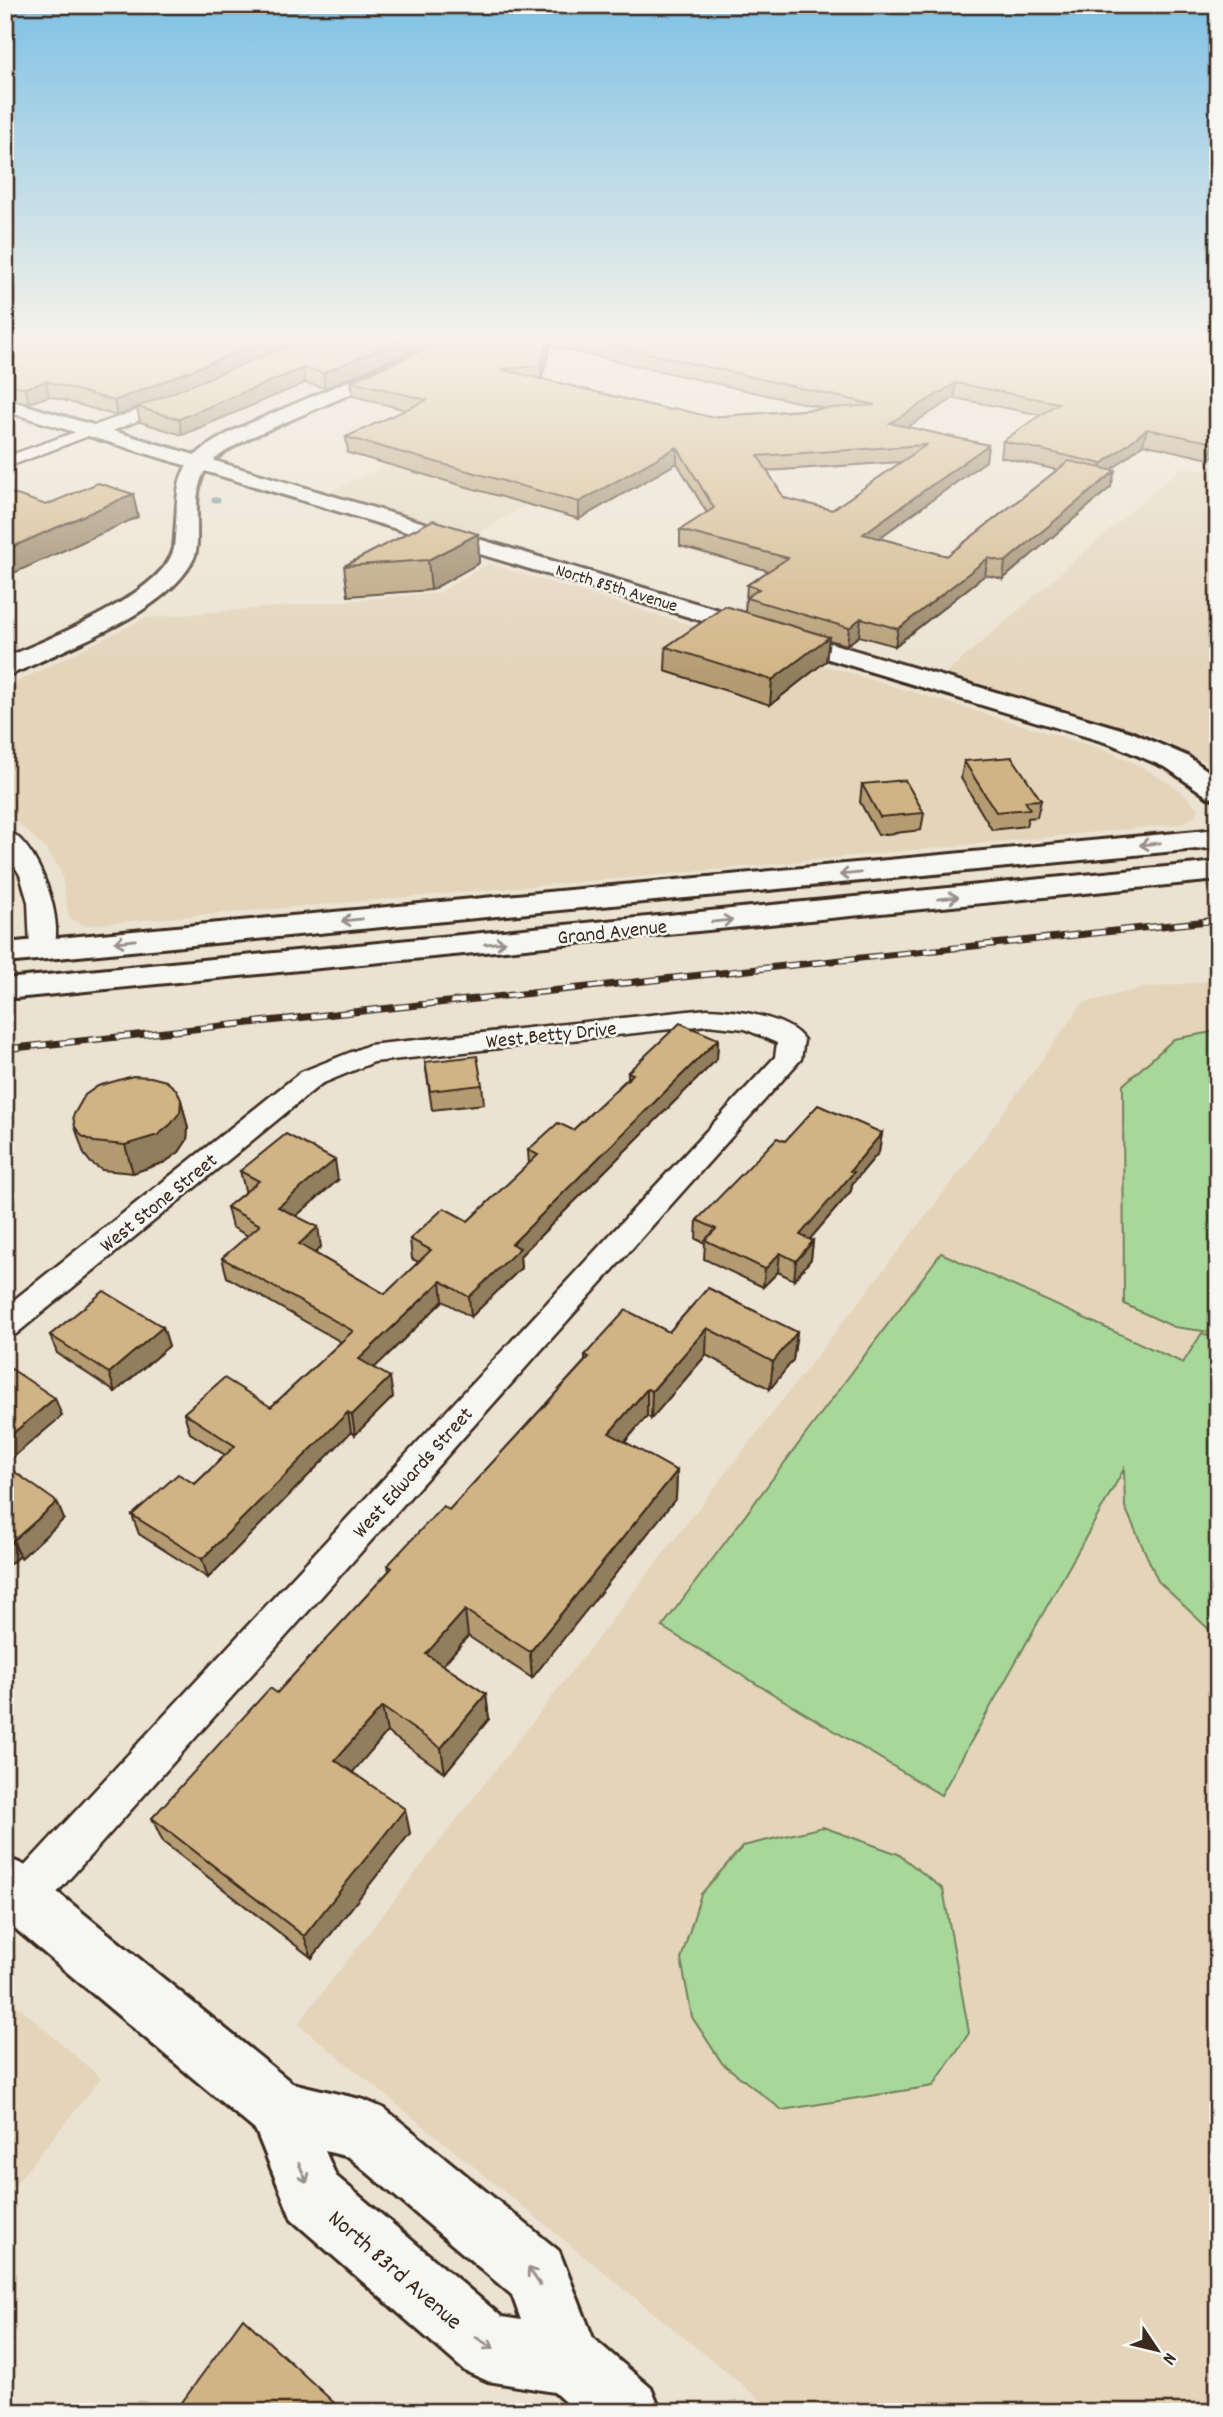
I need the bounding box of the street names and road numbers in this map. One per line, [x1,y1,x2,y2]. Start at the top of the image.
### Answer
street label: North 85th Avenue [552,559,680,620]
street label: Grand Avenue [556,913,669,955]
street label: West Betty Drive [485,1015,618,1059]
street label: West Stone Street [95,1147,225,1261]
street label: West Edwards Street [347,1401,482,1546]
street label: North 83rd Avenue [319,2203,469,2339]

